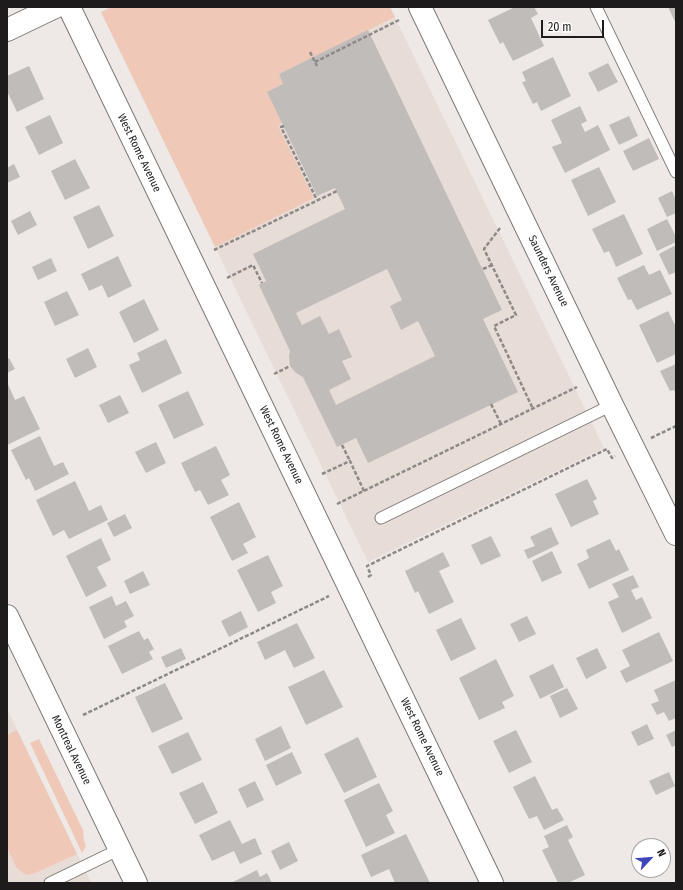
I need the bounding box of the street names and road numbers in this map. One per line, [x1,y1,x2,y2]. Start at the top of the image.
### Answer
street label: West Rome Avenue [114,112,164,194]
street label: Saunders Avenue [525,233,571,309]
street label: West Rome Avenue [256,404,306,486]
street label: West Rome Avenue [397,696,447,778]
street label: Montreal Avenue [48,713,94,787]

